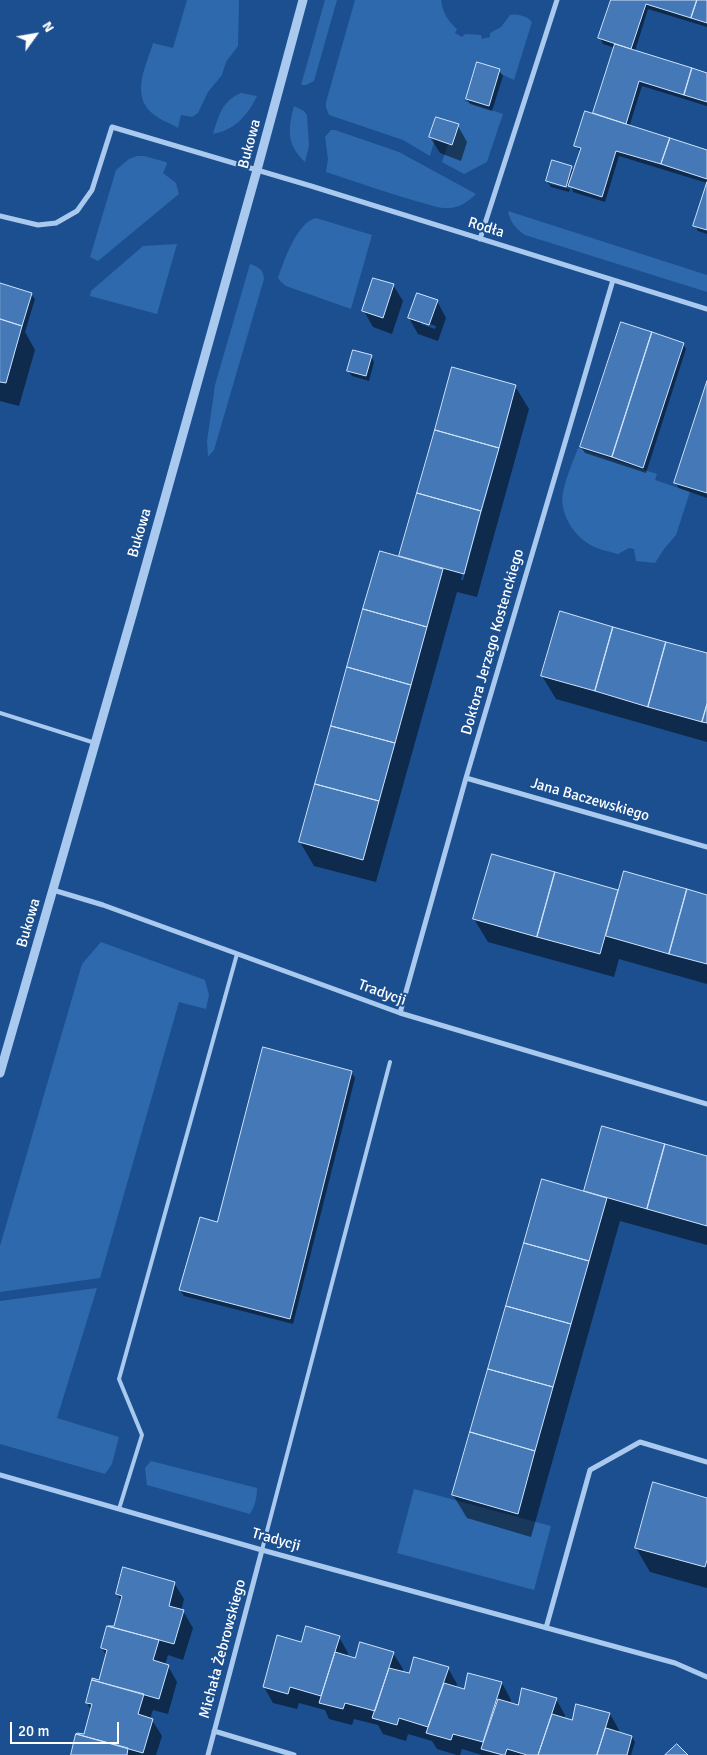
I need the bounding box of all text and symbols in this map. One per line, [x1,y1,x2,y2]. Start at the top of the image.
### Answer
north arrow [10,10,60,60]
text: N [38,18,58,35]
street label: Bukowa [235,117,265,171]
street label: Rodła [466,214,506,242]
street label: Bukowa [124,506,156,560]
street label: Doktora Jerzego Kostenckiego [458,547,528,737]
street label: Jana Baczewskiego [529,774,651,826]
street label: Bukowa [13,896,45,950]
street label: Tradycji [355,976,409,1010]
street label: Tradycji [250,1524,302,1556]
street label: Michała Żebrowskiego [196,1577,250,1721]
scale bar [12,1712,121,1744]
text: 20 m [18,1722,49,1740]

